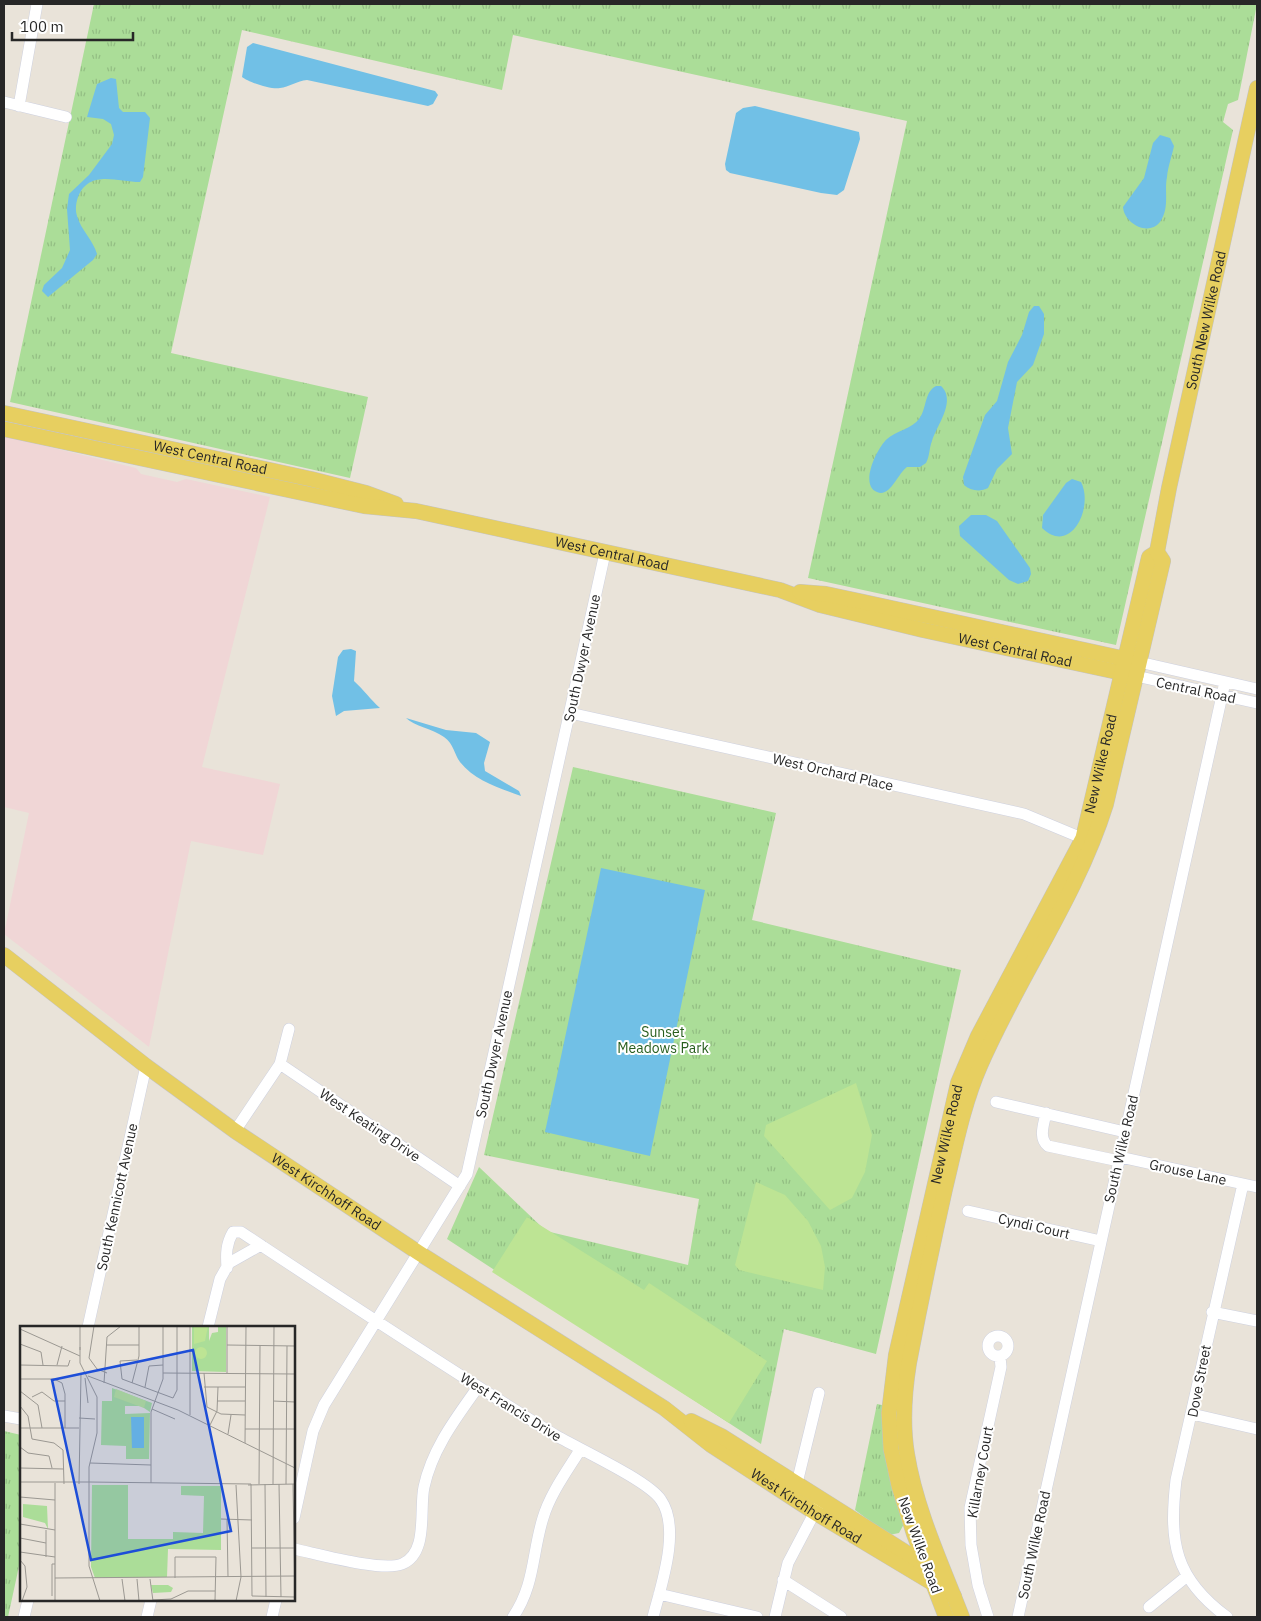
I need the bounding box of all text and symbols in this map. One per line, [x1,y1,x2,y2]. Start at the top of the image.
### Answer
scale bar [12,10,134,42]
text: 100 m [20,17,64,36]
street label: South New Wilke Road [1182,249,1230,391]
street label: West Central Road [152,436,269,478]
street label: West Central Road [553,532,671,575]
street label: South Dwyer Avenue [560,592,604,723]
street label: West Central Road [957,629,1074,671]
street label: Central Road [1154,673,1238,707]
street label: New Wilke Road [1080,712,1121,815]
street label: West Orchard Place [771,749,895,795]
street label: South Dwyer Avenue [472,988,516,1119]
park label: Sunset Meadows Park [617,1023,709,1057]
street label: New Wilke Road [926,1083,966,1186]
street label: West Keating Drive [316,1085,424,1166]
street label: South Wilke Road [1100,1093,1142,1205]
street label: South Kennicott Avenue [93,1121,141,1272]
street label: West Kirchhoff Road [268,1149,385,1234]
street label: Grouse Lane [1148,1155,1229,1189]
street label: Cyndi Court [996,1209,1072,1243]
inset map [20,1326,295,1601]
street label: Dove Street [1183,1343,1215,1419]
street label: West Francis Drive [457,1369,565,1446]
street label: Killarney Court [963,1425,997,1519]
street label: West Kirchhoff Road [747,1464,865,1548]
street label: South Wilke Road [1014,1489,1054,1601]
street label: New Wilke Road [894,1494,946,1596]

